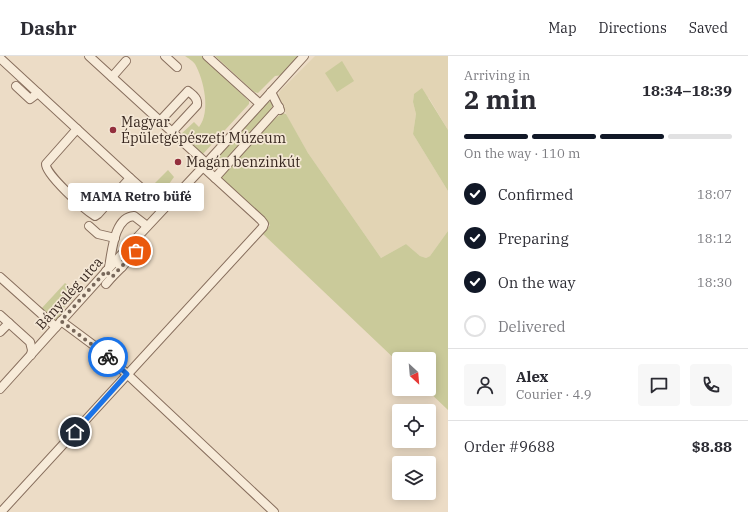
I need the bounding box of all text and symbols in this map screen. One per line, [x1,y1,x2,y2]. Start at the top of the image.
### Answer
text: Dashr [20,16,77,40]
text: Map [548,19,577,37]
text: Directions [599,19,667,37]
text: Saved [689,19,728,37]
text: Arriving in [464,67,530,84]
text: 18:34–18:39 [642,81,732,100]
text: 2 min [464,82,537,116]
place label: Magyar Épületgépészeti Múzeum [121,113,286,147]
marker: Magyar Épületgépészeti Múzeum [108,125,118,135]
text: On the way · 110 m [464,145,580,162]
place label: Magán benzinkút [186,153,300,171]
marker: Magán benzinkút [173,157,183,167]
callout: MAMA Retro büfé [68,183,204,211]
icon: check [464,183,486,205]
text: Confirmed [498,185,573,204]
text: 18:07 [697,186,732,203]
text: MAMA Retro büfé [80,188,192,205]
icon: check [464,227,486,249]
text: Preparing [498,229,569,248]
text: 18:12 [697,230,732,247]
pin [119,234,153,268]
icon: bag [125,240,147,262]
street label: Bányalég utca [32,253,107,333]
icon: check [464,271,486,293]
text: On the way [498,273,576,292]
text: 18:30 [697,274,732,291]
text: Delivered [498,317,566,336]
courier [88,337,128,377]
icon: bike [97,346,119,368]
north arrow [392,352,436,396]
map controls [392,352,436,500]
button: person [464,364,506,406]
button: chat [638,364,680,406]
button: phone [690,364,732,406]
text: Alex [516,367,548,386]
text: Courier · 4.9 [516,386,592,403]
button: locate [392,404,436,448]
pin [58,415,92,449]
icon: home [64,421,86,443]
text: Order #9688 [464,437,555,456]
text: $8.88 [692,437,732,456]
button: layers [392,456,436,500]

